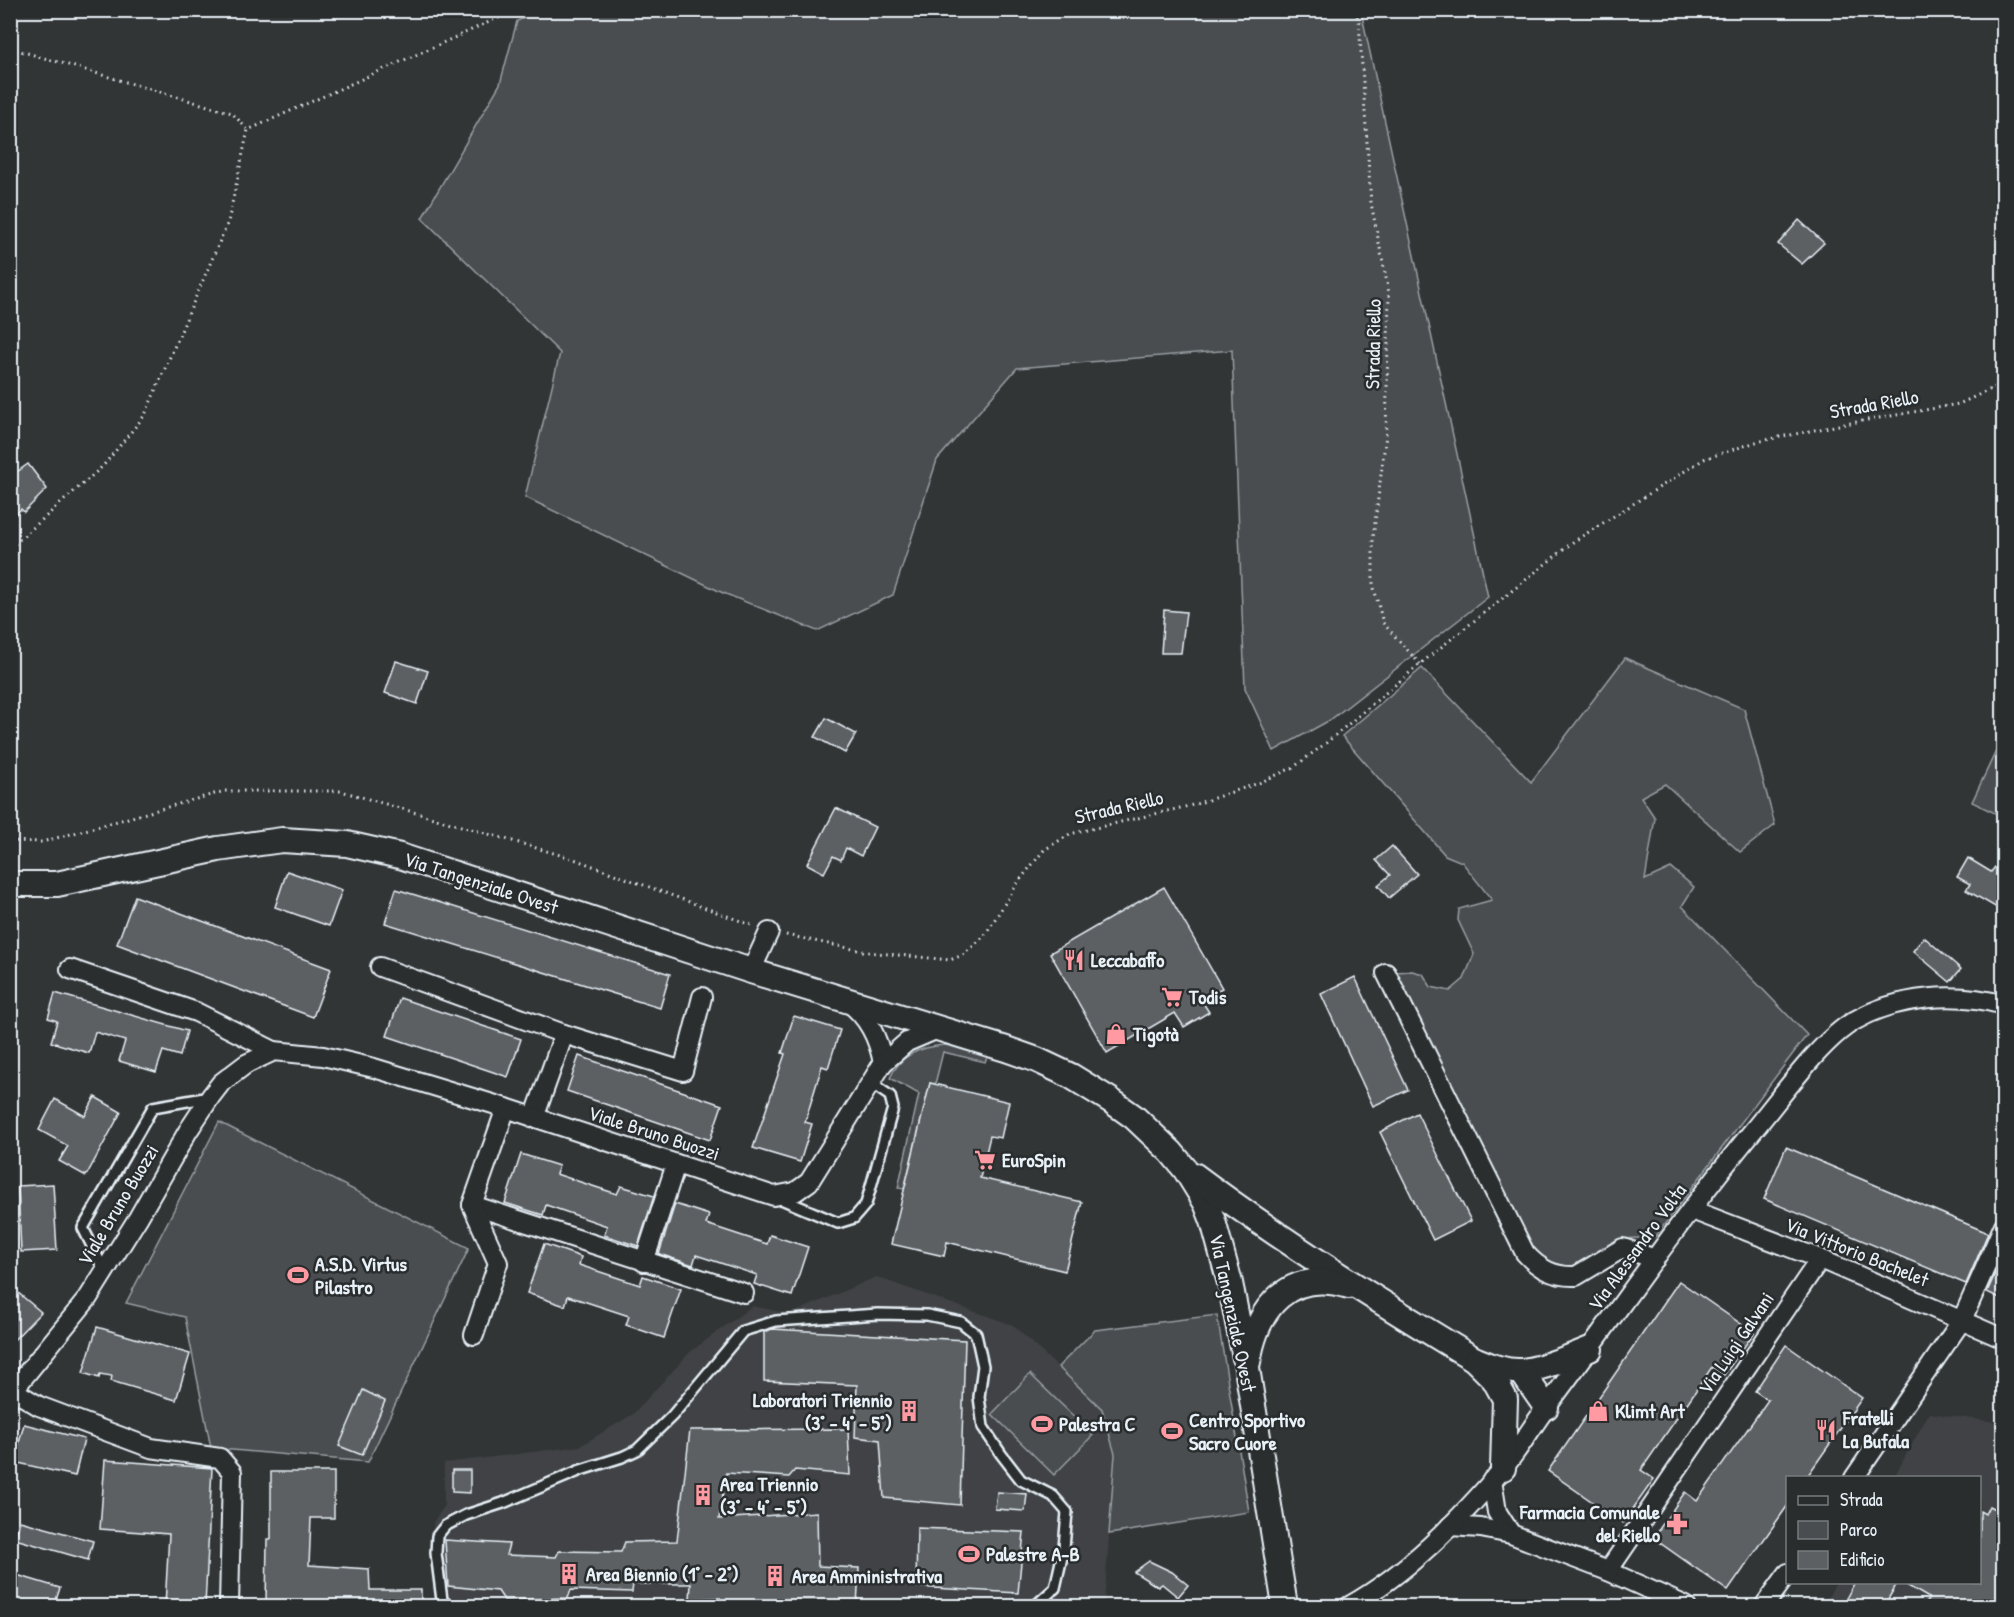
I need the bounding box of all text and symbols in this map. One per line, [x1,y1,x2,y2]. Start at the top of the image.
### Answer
street label: Strada Riello [1358,299,1387,389]
street label: Strada Riello [1827,382,1921,425]
street label: Strada Riello [1072,783,1166,830]
street label: Via Tangenziale Ovest [401,845,563,921]
place label: Leccabaffo [1091,946,1164,973]
restaurant icon: Leccabaffo [1062,948,1086,972]
place label: Todis [1188,983,1227,1010]
supermarket icon: Todis [1160,985,1184,1009]
place label: Tigotà [1132,1020,1179,1048]
shop icon: Tigotà [1104,1022,1128,1046]
street label: Viale Bruno Buozzi [585,1099,723,1166]
street label: Viale Bruno Buozzi [71,1139,164,1270]
place label: EuroSpin [1002,1146,1066,1174]
supermarket icon: EuroSpin [973,1148,997,1172]
street label: Via Alessandro Volta [1581,1178,1692,1316]
street label: Via Vittorio Bachelet [1781,1210,1934,1293]
street label: Via Tangenziale Ovest [1204,1231,1264,1395]
place label: A.S.D. Virtus Pilastro [315,1250,407,1300]
sports icon: A.S.D. Virtus Pilastro [286,1263,310,1287]
street label: Via Luigi Galvani [1691,1286,1780,1399]
place label: Laboratori Triennio (3° - 4° - 5°) [753,1386,892,1436]
place label: Klimt Art [1615,1397,1686,1424]
building icon: Laboratori Triennio (3° - 4° - 5°) [897,1399,921,1423]
shop icon: Klimt Art [1586,1399,1610,1423]
place label: Fratelli La Bufala [1842,1404,1909,1454]
place label: Centro Sportivo Sacro Cuore [1189,1406,1305,1456]
place label: Palestra C [1059,1410,1135,1437]
sports icon: Palestra C [1030,1412,1054,1436]
restaurant icon: Fratelli La Bufala [1814,1418,1838,1442]
sports icon: Centro Sportivo Sacro Cuore [1160,1419,1184,1443]
place label: Area Triennio (3° - 4° - 5°) [720,1470,818,1520]
legend [1786,1476,1981,1584]
building icon: Area Triennio (3° - 4° - 5°) [691,1483,715,1507]
text: Strada [1840,1487,1883,1512]
place label: Farmacia Comunale del Riello [1519,1498,1660,1548]
pharmacy icon: Farmacia Comunale del Riello [1665,1512,1689,1536]
text: Parco [1840,1517,1877,1542]
place label: Palestre A-B [986,1540,1080,1567]
sports icon: Palestre A-B [957,1542,981,1566]
text: Edificio [1840,1547,1884,1572]
place label: Area Biennio (1° - 2°) [586,1560,739,1587]
building icon: Area Biennio (1° - 2°) [557,1562,581,1586]
place label: Area Amministrativa [792,1562,942,1589]
building icon: Area Amministrativa [763,1564,787,1588]

